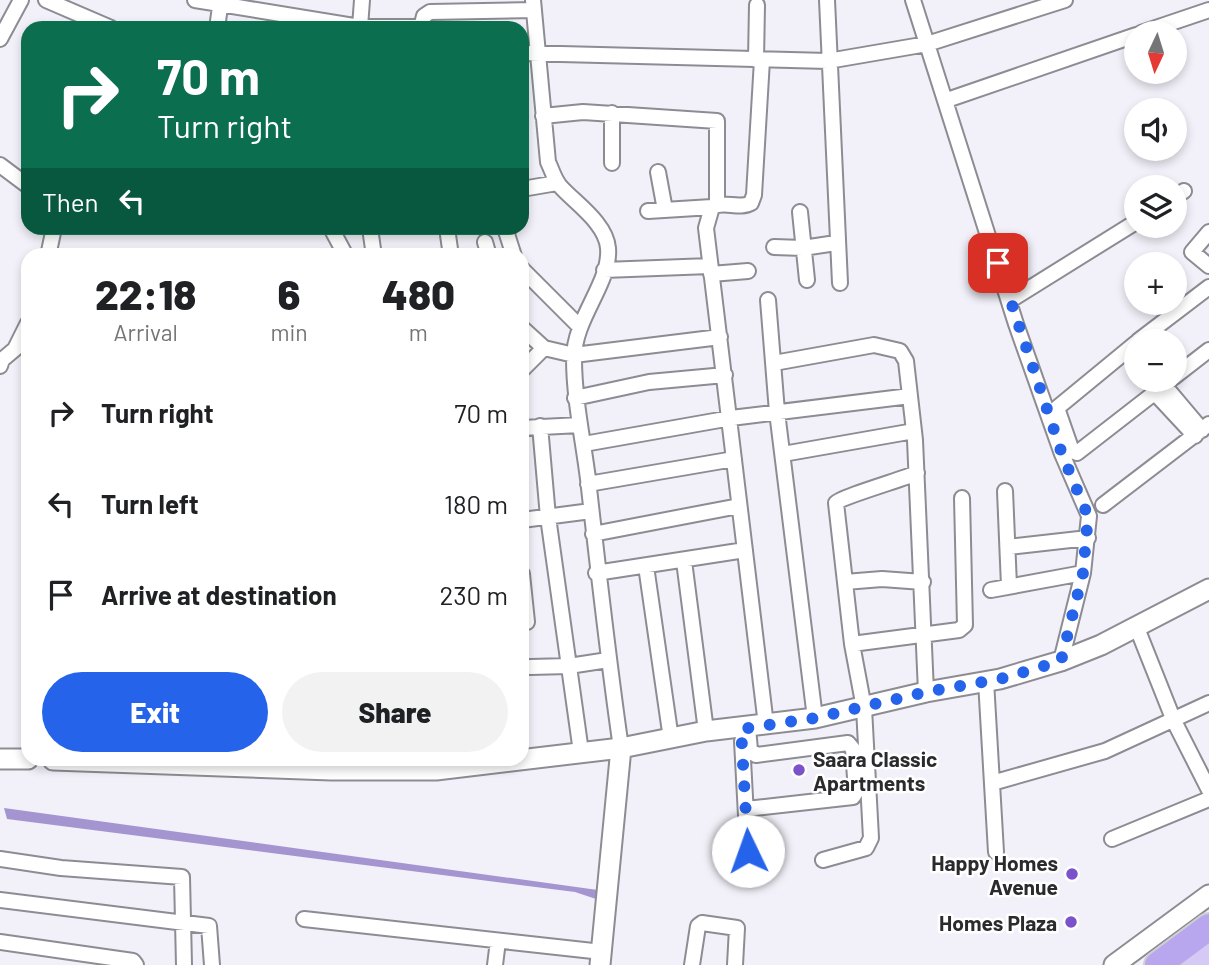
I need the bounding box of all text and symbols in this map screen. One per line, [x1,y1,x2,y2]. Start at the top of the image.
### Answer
north arrow [1124,21,1186,84]
map controls [1124,21,1187,392]
text: 70 m [157,46,260,105]
icon: right [42,49,133,140]
button: sound [1124,98,1187,161]
text: Turn right [157,106,292,144]
button: layers [1124,175,1187,238]
icon: left [113,182,151,220]
text: Then [42,186,99,217]
pin [968,233,1028,293]
icon: arrive [979,244,1017,282]
button: + [1124,252,1187,315]
text: 22:18 [95,268,196,318]
text: 6 [278,268,300,318]
text: 480 [382,268,455,318]
text: Arrival [114,318,178,346]
text: min [270,318,308,346]
text: m [409,318,428,346]
button: − [1124,329,1187,392]
icon: right [42,394,80,432]
text: Turn right [101,397,214,428]
text: 70 m [454,397,508,428]
icon: left [42,485,80,523]
text: Turn left [101,488,199,519]
text: 180 m [444,488,508,519]
icon: arrive [42,576,80,614]
text: Arrive at destination [101,579,337,610]
text: 230 m [439,579,508,610]
button: Exit [42,672,268,752]
button: Share [282,672,508,752]
place label: Saara Classic Apartments [813,746,937,795]
marker: Saara Classic Apartments [791,762,807,778]
position arrow [711,814,785,888]
place label: Happy Homes Avenue [931,850,1058,899]
marker: Happy Homes Avenue [1064,866,1080,882]
place label: Homes Plaza [939,910,1057,935]
marker: Homes Plaza [1063,914,1079,930]

